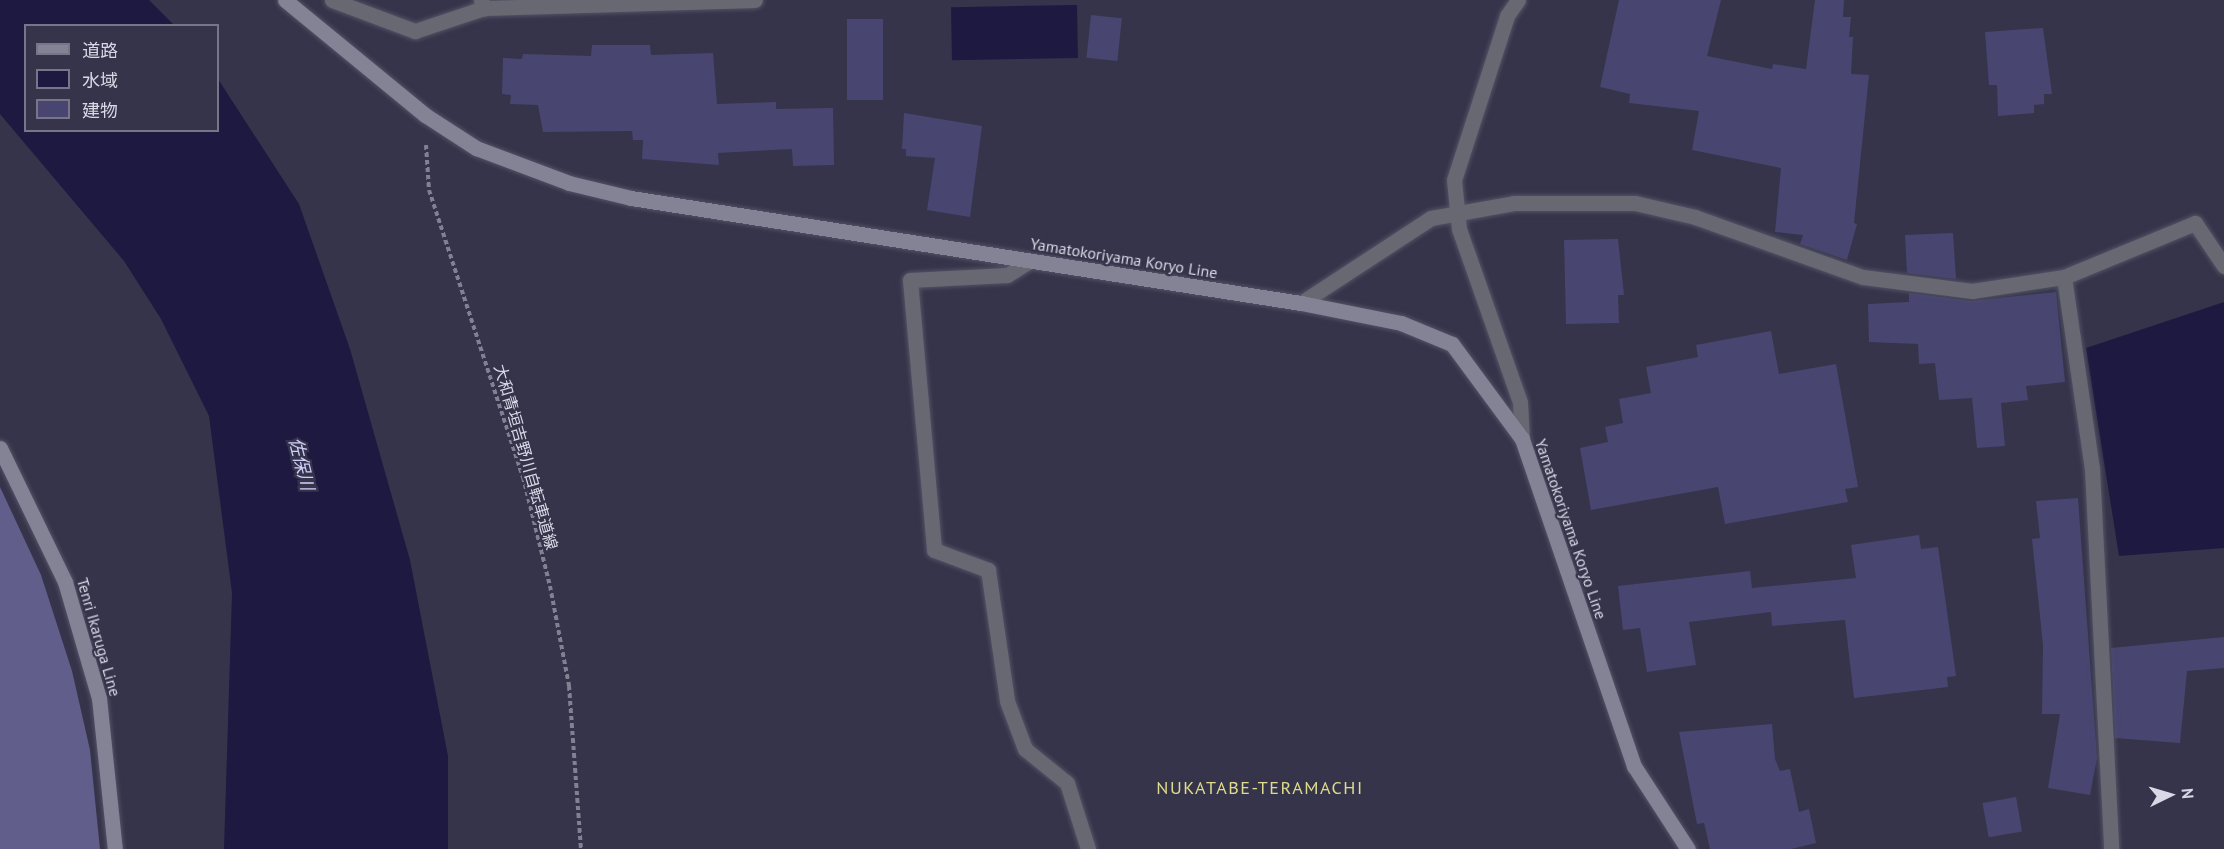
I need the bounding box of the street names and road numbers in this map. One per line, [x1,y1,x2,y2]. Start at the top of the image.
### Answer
street label: Yamatokoriyama Koryo Line [1029,234,1219,282]
street label: 大和青垣吉野川自転車道線 [490,362,562,552]
street label: Yamatokoriyama Koryo Line [1531,436,1611,622]
street label: Tenri Ikaruga Line [73,576,125,698]

